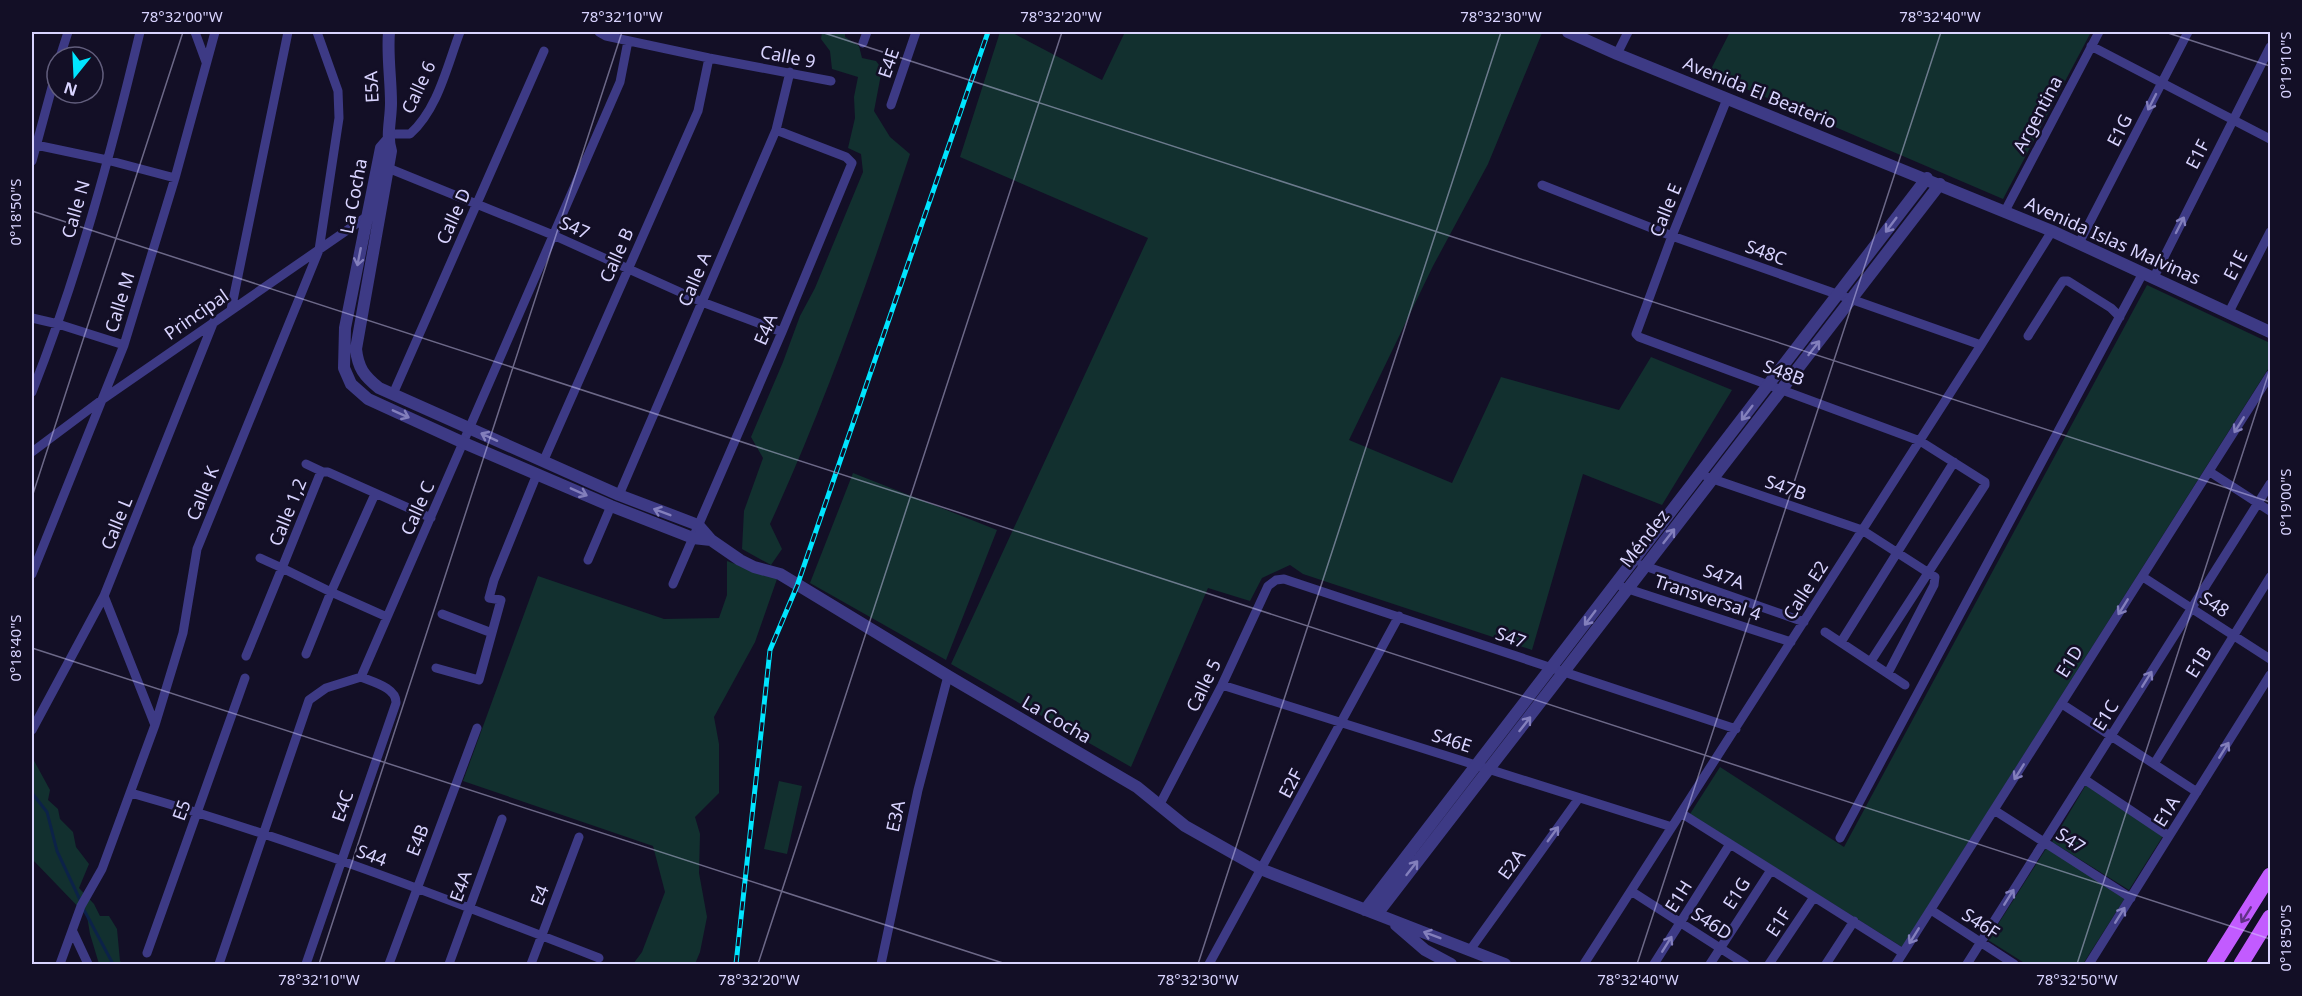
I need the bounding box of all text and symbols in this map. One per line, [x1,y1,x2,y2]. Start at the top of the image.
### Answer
text: 78°32'00"W [141,6,223,26]
text: 78°32'10"W [581,6,663,26]
text: 78°32'20"W [1020,6,1102,26]
text: 78°32'30"W [1460,6,1542,26]
text: 78°32'40"W [1899,6,1981,26]
text: 0°19'10"S [2275,31,2295,99]
street label: Calle 9 [758,39,818,73]
north arrow [45,45,105,105]
street label: E4E [872,45,904,81]
street label: Avenida El Beaterio [1680,50,1840,134]
street label: Calle 6 [395,57,441,117]
street label: E5A [358,70,384,104]
street label: Argentina [2007,72,2067,156]
text: N [61,77,80,102]
one-way arrow [2145,93,2157,111]
street label: E1G [2101,110,2137,150]
street label: E1F [2180,135,2214,173]
street label: La Cocha [334,156,372,236]
street label: Calle N [55,177,95,241]
text: 0°18'50"S [5,178,25,246]
street label: Calle E [1643,180,1687,240]
street label: Calle D [430,184,476,248]
street label: Avenida Islas Malvinas [2021,190,2205,290]
street label: S47 [556,210,594,244]
one-way arrow [1885,216,1897,232]
one-way arrow [2175,216,2186,234]
street label: Calle B [593,224,639,286]
street label: S48C [1742,234,1790,270]
street label: E1E [2217,246,2253,284]
one-way arrow [353,247,365,266]
street label: Calle A [672,248,716,310]
street label: Calle M [98,269,140,335]
street label: Principal [159,283,233,345]
street label: E4A [748,309,782,348]
one-way arrow [1807,340,1820,356]
street label: S48B [1760,354,1808,390]
one-way arrow [1740,404,1753,420]
one-way arrow [391,408,409,420]
one-way arrow [2233,416,2245,433]
one-way arrow [481,431,499,443]
street label: Calle K [180,461,224,524]
text: 0°19'00"S [2275,468,2295,536]
street label: S47B [1762,469,1810,505]
street label: Calle 1,2 [263,475,311,549]
street label: Calle C [394,477,440,539]
one-way arrow [569,487,588,498]
street label: Calle L [95,493,137,553]
street label: Méndez [1614,504,1674,572]
one-way arrow [653,505,672,516]
one-way arrow [1663,528,1676,544]
street label: Calle E2 [1777,556,1833,624]
street label: S47A [1700,558,1748,594]
street label: Transversal 4 [1651,568,1765,626]
street label: S48 [2196,586,2234,622]
one-way arrow [2117,598,2129,615]
one-way arrow [1584,609,1596,625]
text: 0°18'40"S [5,614,25,682]
street label: S47 [1493,621,1529,653]
street label: E1D [2050,640,2088,682]
street label: E1B [2179,642,2217,682]
street label: Calle 5 [1180,655,1226,715]
one-way arrow [2141,671,2153,688]
street label: La Cocha [1018,690,1096,748]
street label: E1C [2086,695,2124,735]
one-way arrow [1518,716,1531,732]
street label: S46E [1429,722,1475,758]
one-way arrow [2218,742,2230,759]
one-way arrow [2012,763,2025,780]
street label: E2F [1272,764,1308,802]
street label: E4C [325,787,359,825]
street label: E1A [2147,791,2185,831]
street label: E5 [166,796,196,824]
street label: E3A [880,797,910,834]
street label: E4B [400,821,434,859]
street label: S47 [2052,822,2090,858]
one-way arrow [1547,827,1559,843]
street label: S44 [354,839,390,871]
street label: E2A [1492,844,1530,884]
one-way arrow [1406,860,1419,876]
street label: E4A [443,866,477,905]
street label: E1G [1717,872,1755,914]
street label: E1H [1659,875,1697,917]
street label: E4 [524,881,554,909]
one-way arrow [2004,889,2016,906]
street label: S46D [1687,901,1737,945]
street label: S46F [1958,902,2004,944]
street label: E1F [1760,903,1796,941]
text: 0°18'50"S [2275,904,2295,972]
one-way arrow [2239,906,2252,923]
one-way arrow [2114,907,2126,924]
one-way arrow [1908,927,1920,944]
one-way arrow [1423,929,1441,940]
one-way arrow [1661,935,1674,952]
text: 78°32'10"W [278,969,360,989]
text: 78°32'20"W [718,969,800,989]
text: 78°32'30"W [1157,969,1239,989]
text: 78°32'40"W [1597,969,1679,989]
text: 78°32'50"W [2036,969,2118,989]

